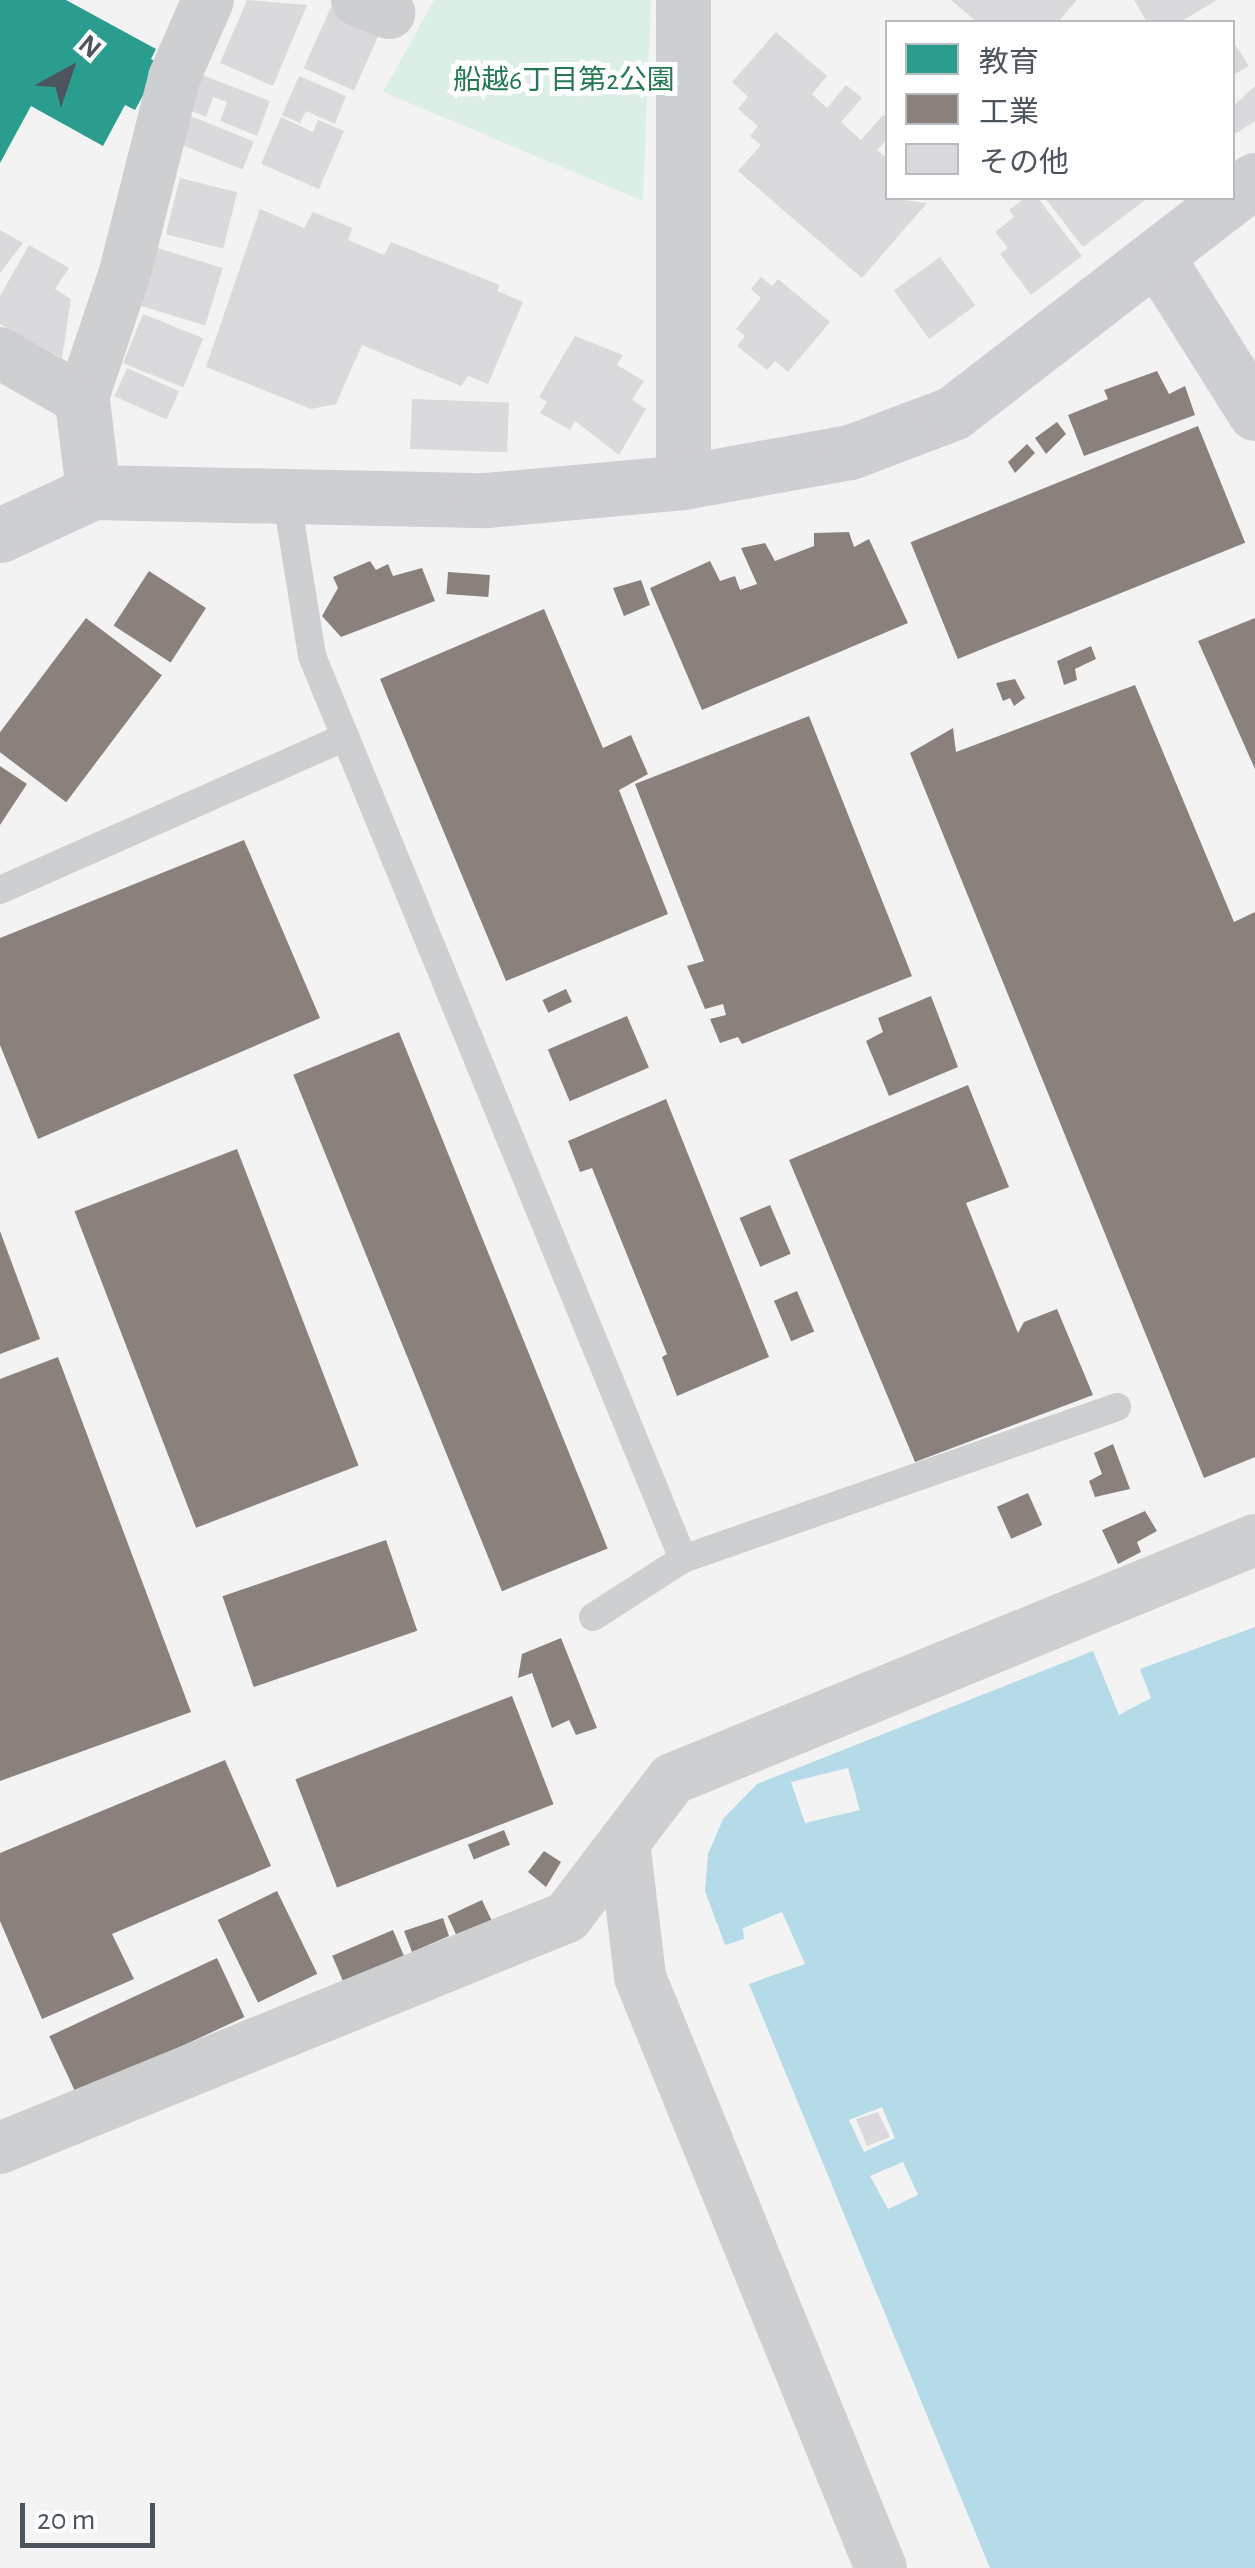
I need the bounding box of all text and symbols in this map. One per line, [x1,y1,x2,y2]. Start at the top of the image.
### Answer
north arrow [20,20,120,120]
legend [885,20,1235,200]
text: N [73,30,106,64]
text: 教育 [979,48,1039,78]
park label: 船越6丁目第2公園 [453,64,675,98]
text: 工業 [979,98,1039,128]
text: その他 [979,148,1069,178]
scale bar [25,2483,160,2545]
text: 20 m [37,2505,95,2535]

